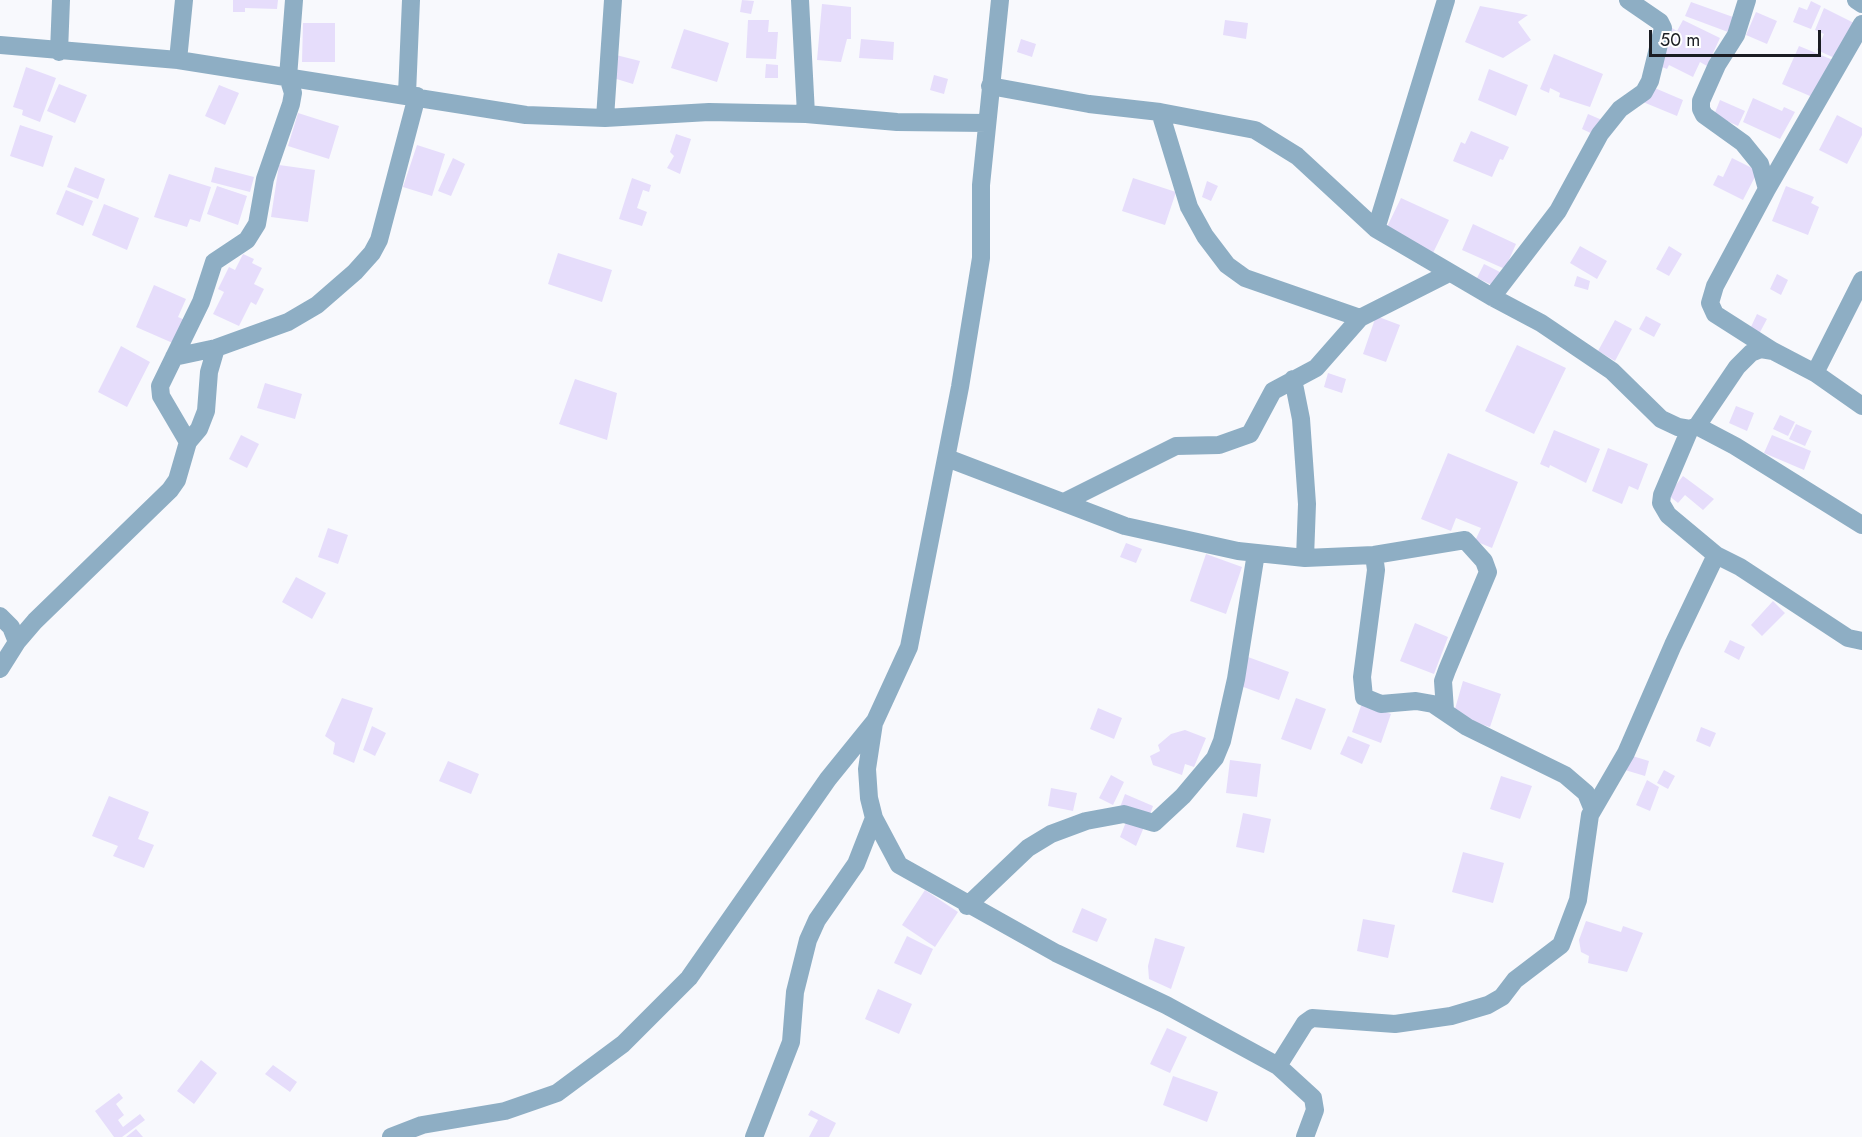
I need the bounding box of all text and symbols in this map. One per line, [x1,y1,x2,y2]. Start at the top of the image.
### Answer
scale bar [1652,18,1824,56]
text: 50 m [1660,27,1700,53]

